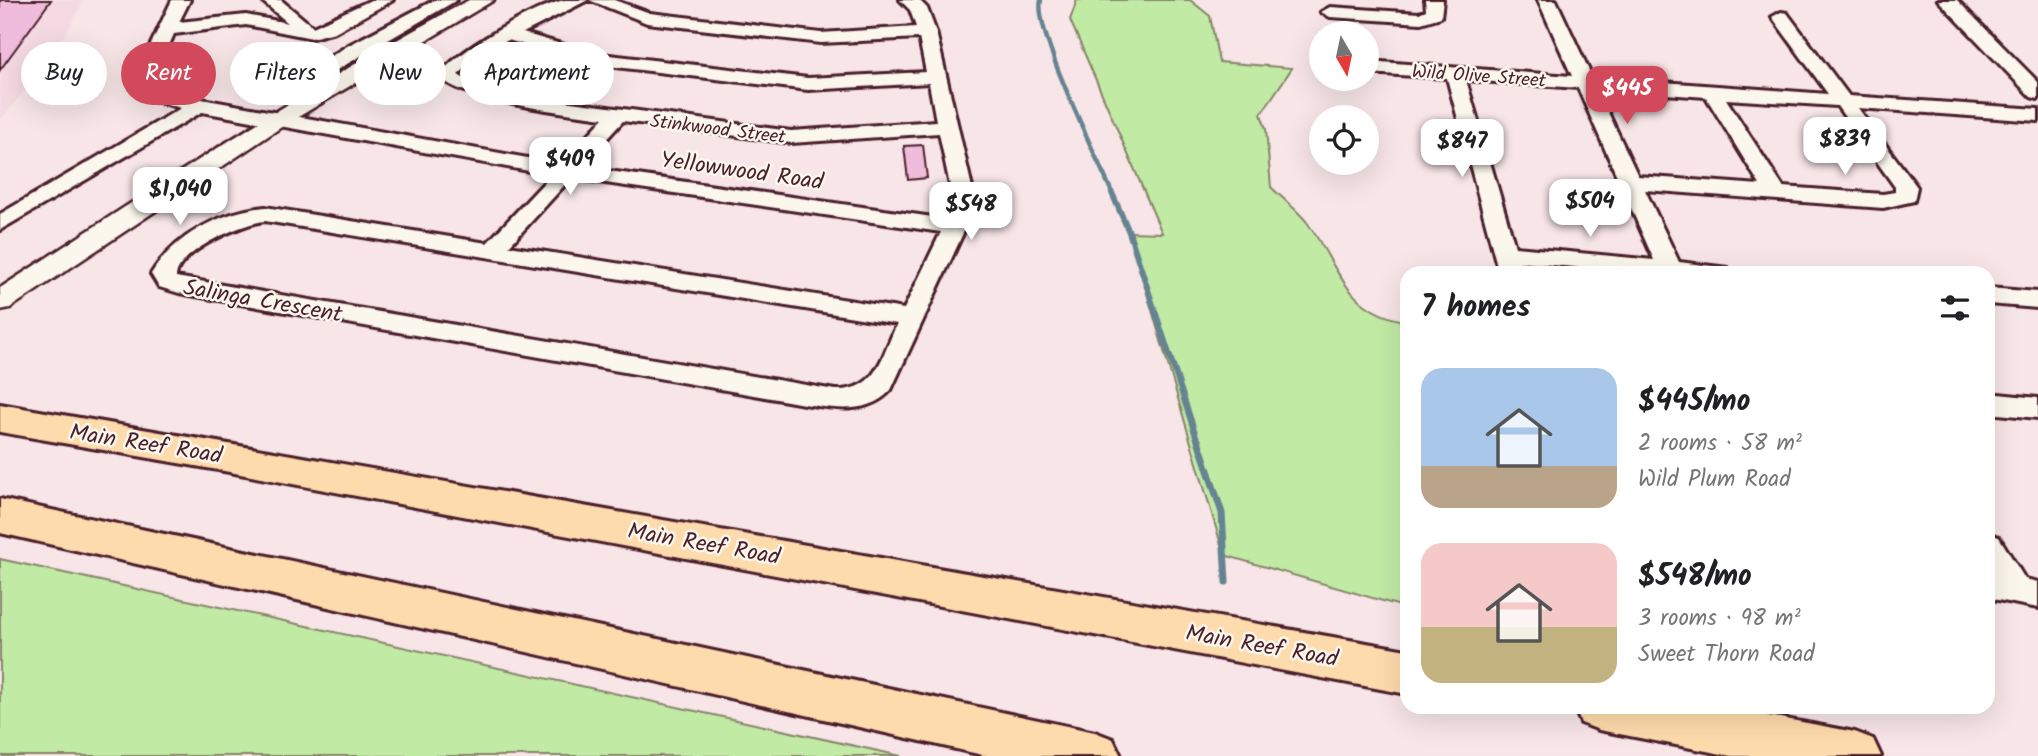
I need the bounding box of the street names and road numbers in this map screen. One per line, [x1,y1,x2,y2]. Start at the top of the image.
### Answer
street label: Wild Olive Street [1411,57,1548,97]
street label: Stinkwood Street [648,107,788,153]
street label: Yellowwood Road [658,143,826,201]
street label: Salinga Crescent [180,270,346,334]
street label: Main Reef Road [67,415,225,475]
street label: Main Reef Road [625,514,783,576]
street label: Main Reef Road [1183,616,1341,678]

